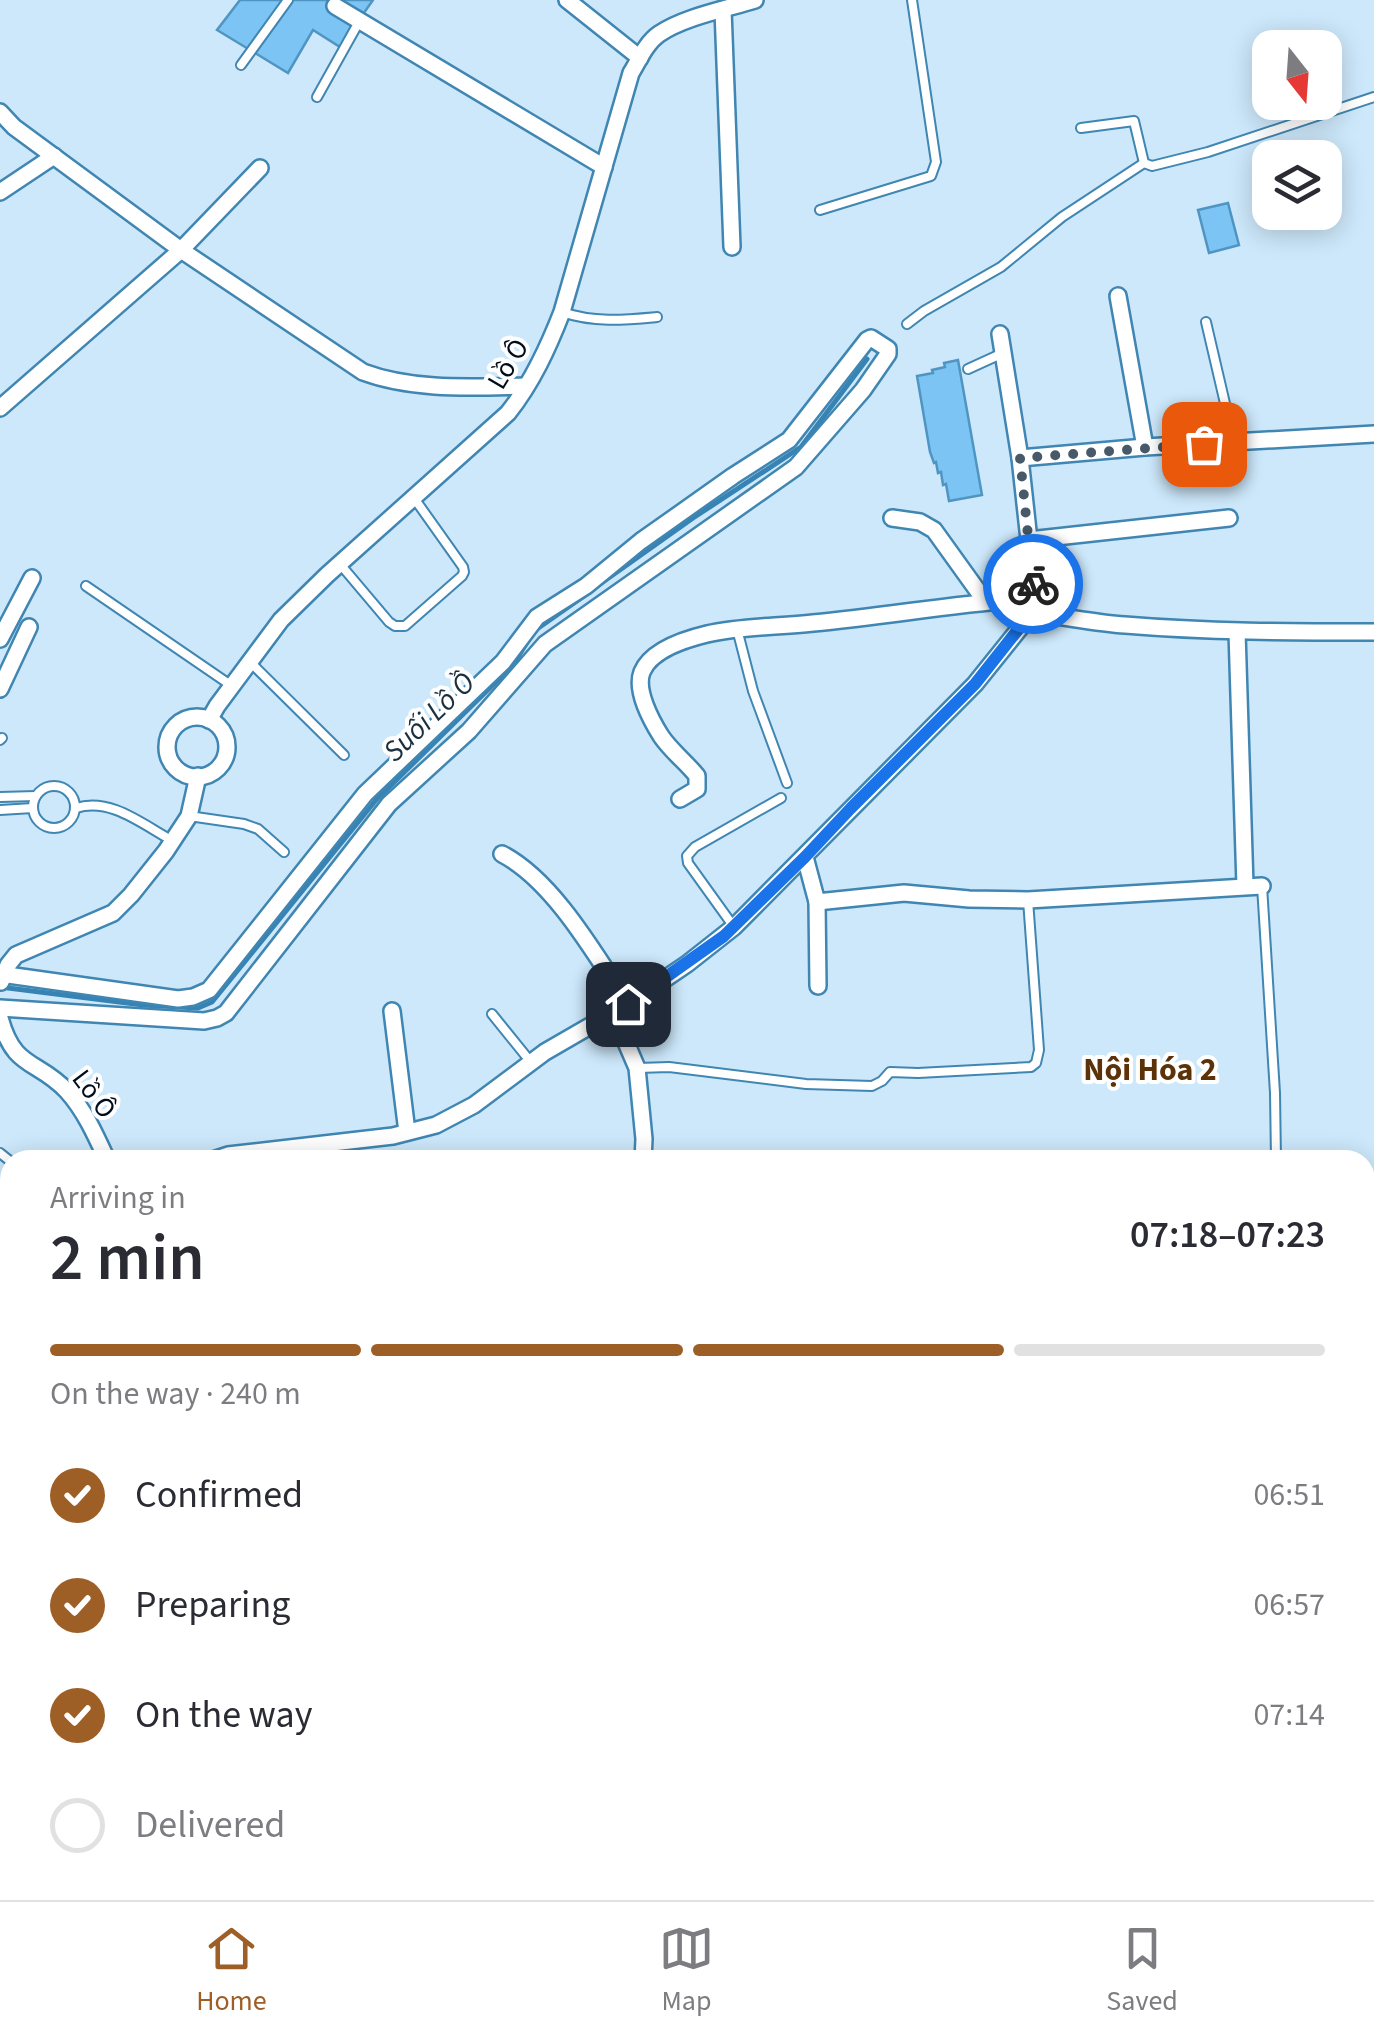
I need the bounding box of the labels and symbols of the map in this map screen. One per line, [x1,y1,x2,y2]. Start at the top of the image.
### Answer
north arrow [1252,30,1342,120]
street label: Lồ Ô [477,331,539,397]
pin [1162,402,1247,487]
courier [983,534,1083,634]
water label: Suối Lồ Ồ [373,662,485,772]
pin [586,962,671,1047]
district label: Nội Hóa 2 [1083,1047,1217,1093]
street label: Lồ Ô [62,1061,126,1127]

